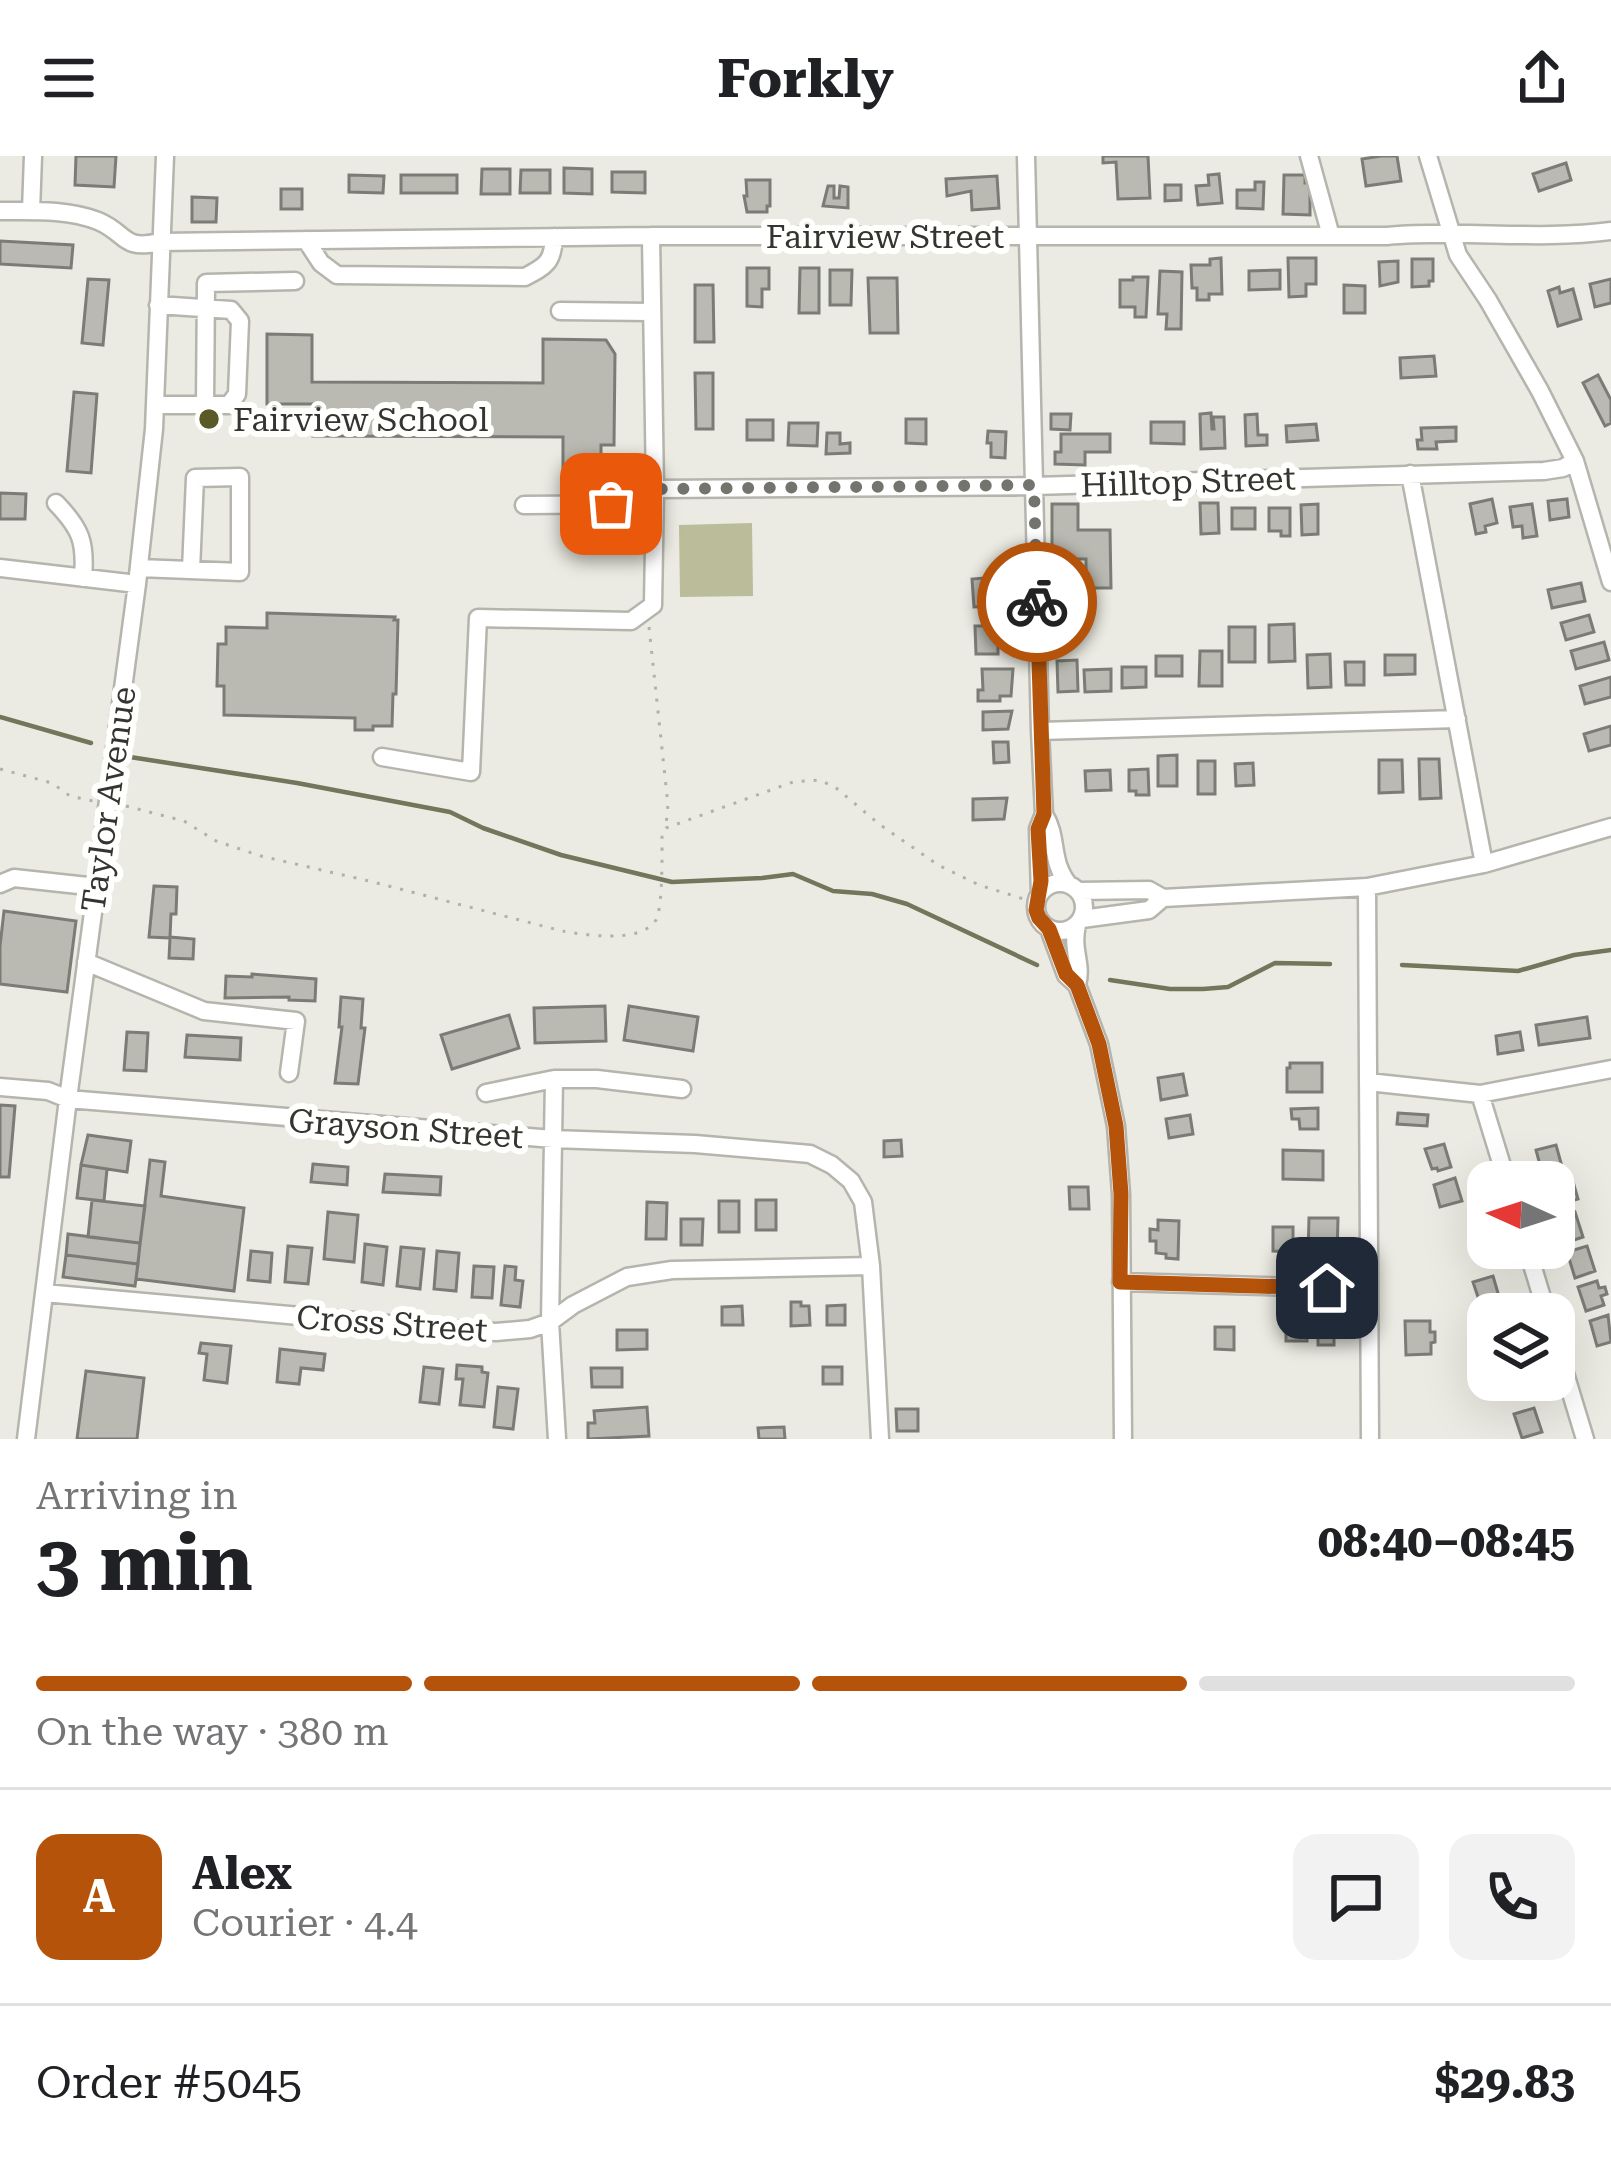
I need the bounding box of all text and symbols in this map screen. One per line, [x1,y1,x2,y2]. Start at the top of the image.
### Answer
icon: menu [36,45,102,111]
icon: share [1509,45,1575,111]
text: Forkly [717,47,894,110]
street label: Fairview Street [766,217,1004,256]
place label: Fairview School [233,400,488,439]
marker: Fairview School [196,406,222,432]
pin [560,453,662,555]
street label: Hilltop Street [1080,458,1296,505]
icon: bag [578,471,644,537]
courier [977,542,1097,662]
icon: bike [1004,569,1070,635]
street label: Taylor Avenue [73,684,144,914]
street label: Grayson Street [287,1101,525,1156]
north arrow [1467,1161,1575,1269]
map controls [1467,1161,1575,1401]
pin [1276,1237,1378,1339]
icon: home [1294,1255,1360,1321]
button: layers [1467,1293,1575,1401]
street label: Cross Street [295,1297,489,1350]
text: Arriving in [36,1473,238,1519]
text: 08:40–08:45 [1318,1515,1575,1568]
text: 3 min [36,1518,253,1609]
text: On the way · 380 m [36,1709,388,1755]
button: chat [1293,1834,1419,1960]
button: phone [1449,1834,1575,1960]
text: Alex [192,1847,292,1900]
text: A [83,1870,115,1923]
text: Courier · 4.4 [192,1900,418,1946]
text: Order #5045 [36,2056,302,2109]
text: $29.83 [1435,2056,1575,2109]

